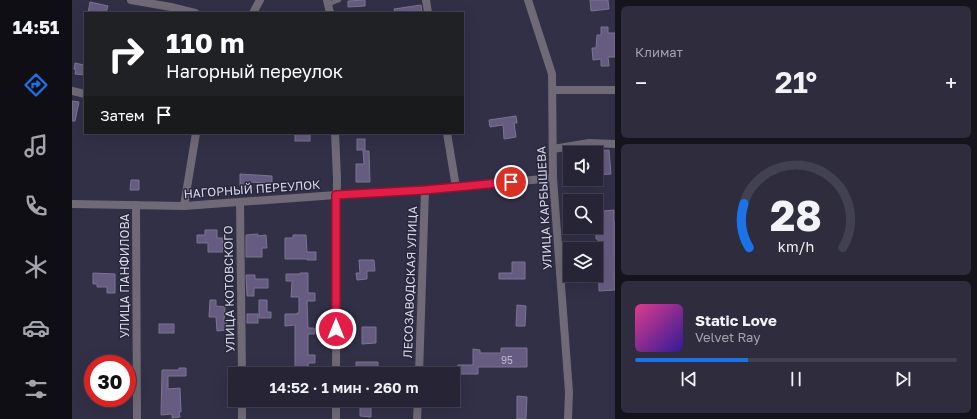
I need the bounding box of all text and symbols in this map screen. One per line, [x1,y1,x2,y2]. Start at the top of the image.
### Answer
text: 14:51 [13,16,59,38]
text: 110 m [166,26,245,59]
icon: right [100,28,152,80]
text: Климат [635,44,683,60]
text: Нагорный переулок [166,60,343,82]
text: 21° [775,64,817,100]
text: − [635,69,647,96]
text: + [945,69,957,96]
icon: directions [22,71,50,99]
icon: arrive [153,104,175,126]
text: Затем [100,106,145,124]
icon: music [22,132,50,160]
street label: УЛИЦА КАРБЫШЕВА [533,146,555,270]
map controls [563,146,603,282]
button: sound [563,146,603,186]
pin [494,165,528,199]
icon: arrive [500,171,522,193]
street label: НАГОРНЫЙ ПЕРЕУЛОК [183,177,322,201]
text: 28 [770,189,822,239]
icon: phone [22,192,50,220]
button: search [563,194,603,234]
street label: ЛЕСОЗАВОДСКАЯ УЛИЦА [400,206,420,358]
street label: УЛИЦА ПАНФИЛОВА [117,214,132,338]
street label: УЛИЦА КОТОВСКОГО [220,225,238,353]
text: km/h [778,237,814,254]
button: layers [563,242,603,282]
icon: climate [22,253,50,281]
position arrow [315,308,357,350]
text: Static Love [695,311,777,329]
icon: car [22,314,50,342]
text: Velvet Ray [695,329,760,345]
house number: 95 [501,354,513,366]
speed limit sign: 30 [84,355,136,407]
icon: previous [678,368,700,390]
icon: pause [785,368,807,390]
icon: next [892,368,914,390]
icon: filters [22,375,50,403]
text: 14:52 · 1 мин · 260 m [269,378,419,396]

